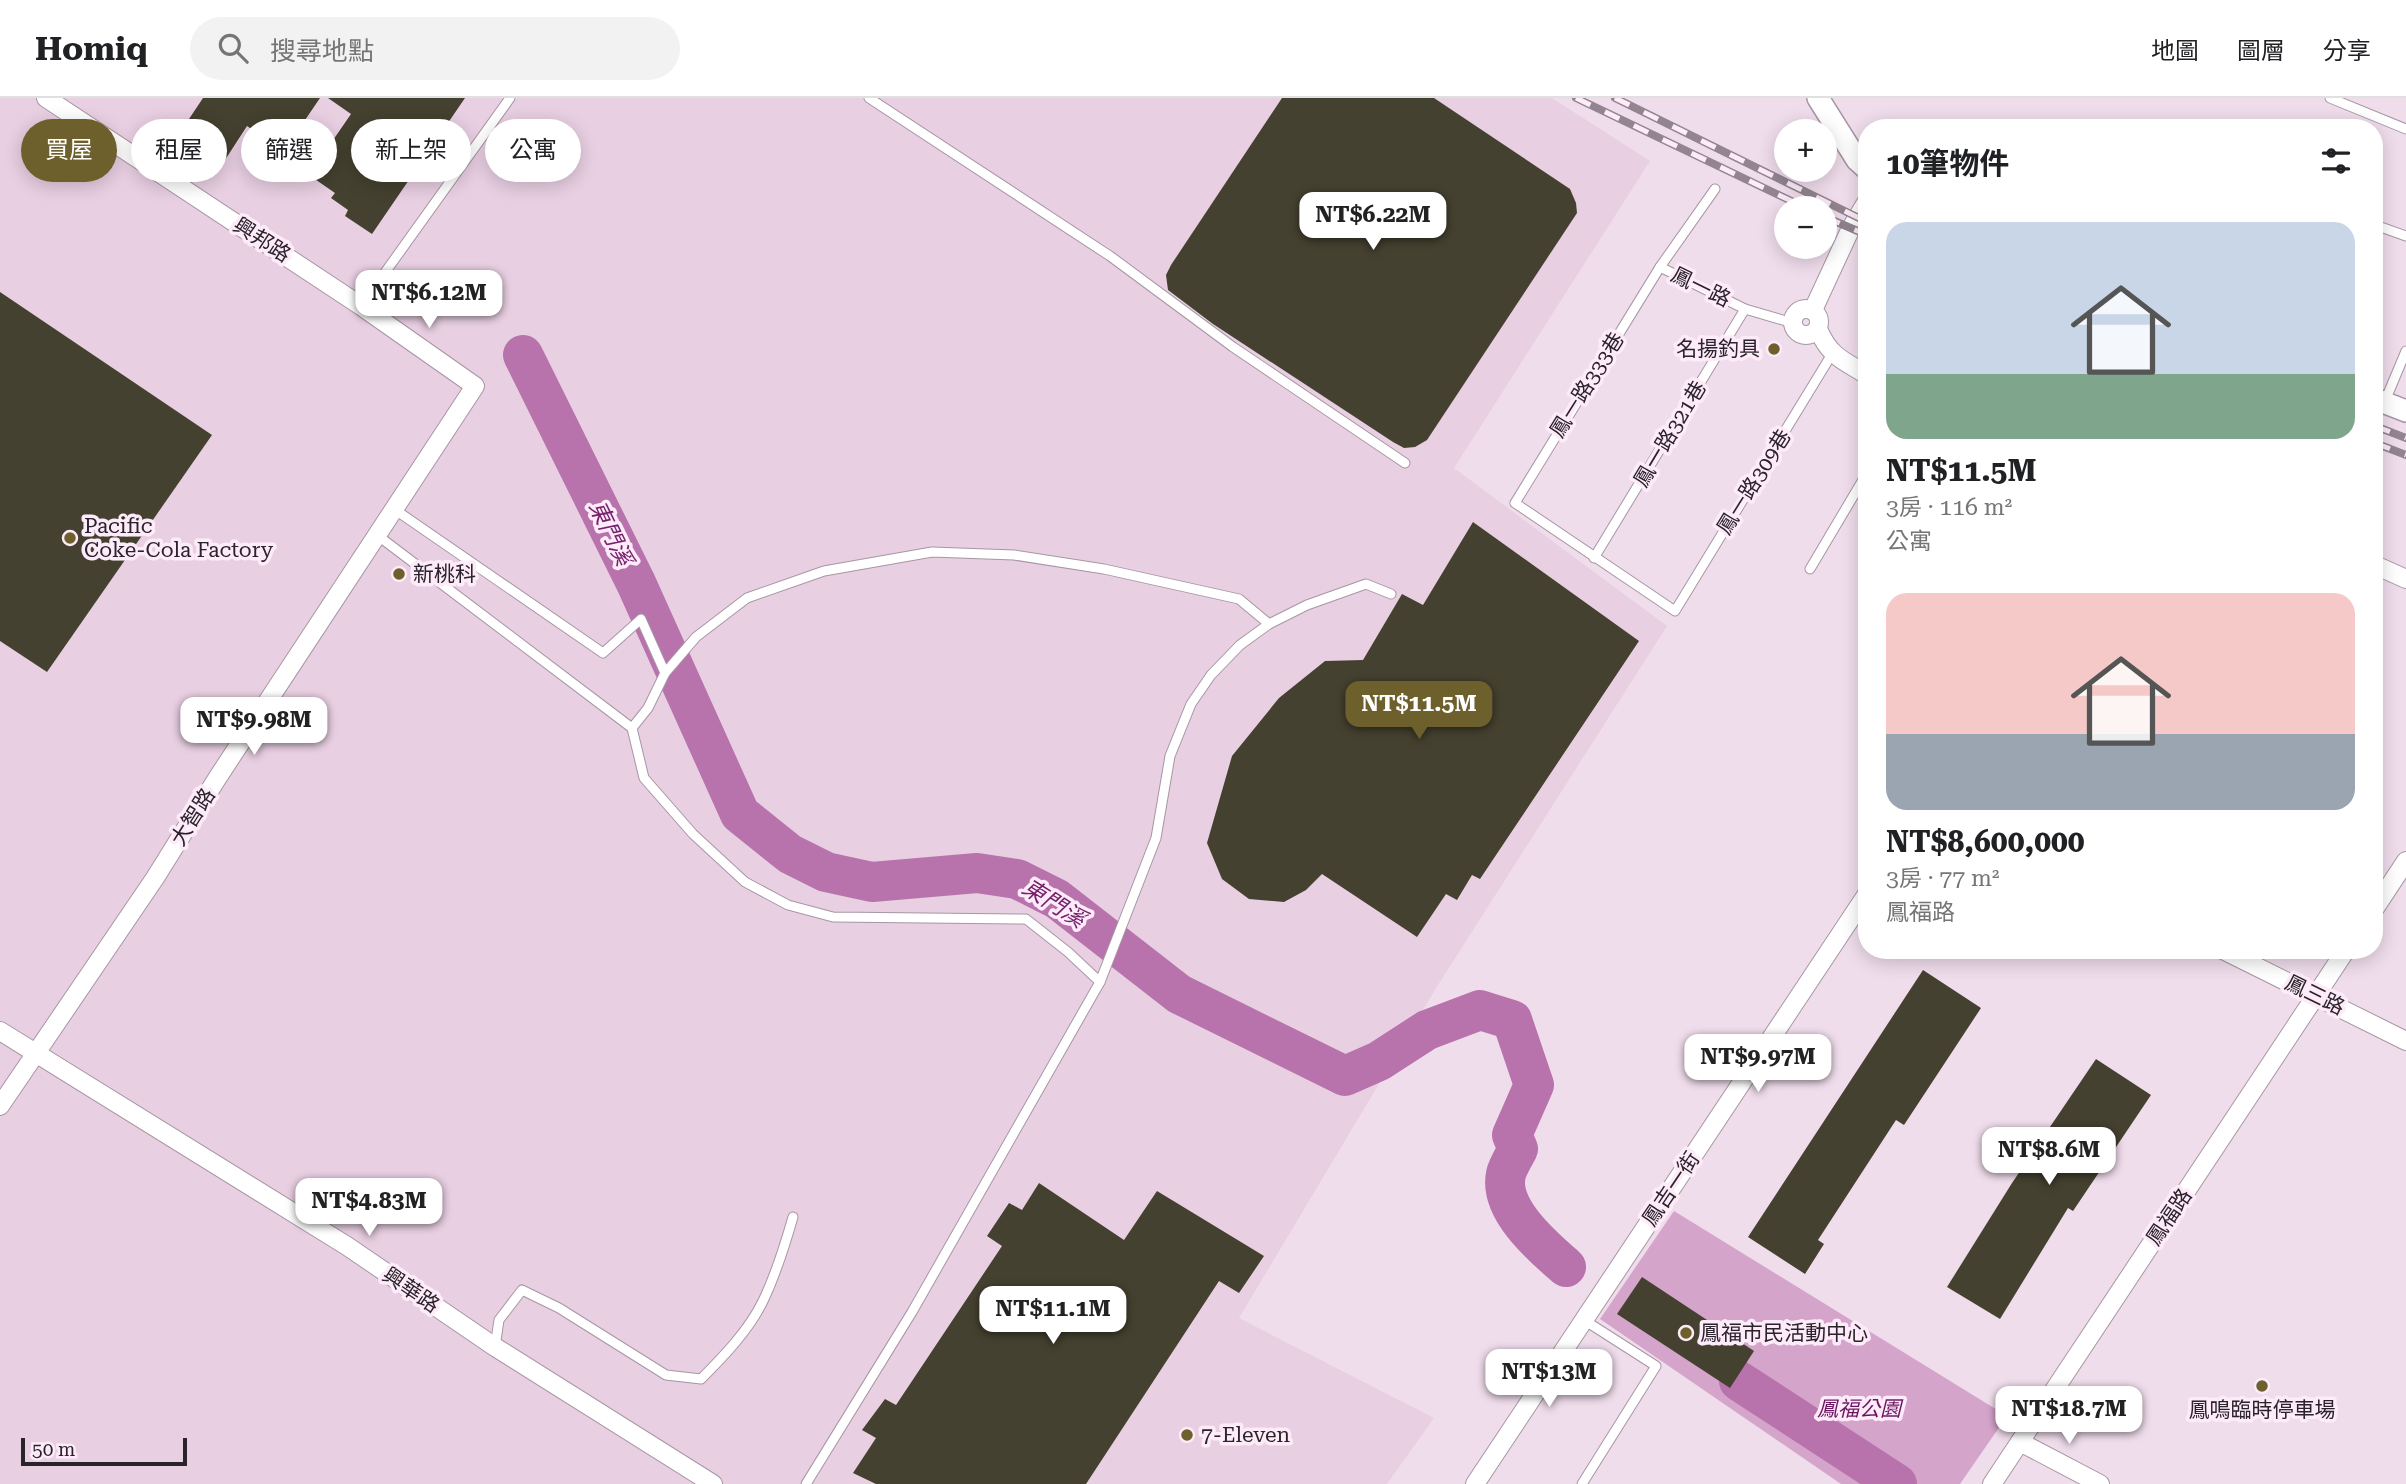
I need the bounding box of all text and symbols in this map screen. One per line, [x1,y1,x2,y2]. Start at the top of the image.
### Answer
search box [190,17,680,80]
text: Homiq [35,29,148,68]
icon: search [214,29,252,67]
text: 搜尋地點 [270,36,374,66]
text: 地圖 [2151,37,2199,65]
text: 圖層 [2237,37,2285,65]
text: 分享 [2323,37,2371,65]
chip: 買屋 [21,119,117,182]
chip: 租屋 [131,119,227,182]
chip: 篩選 [241,119,337,182]
chip: 新上架 [351,119,471,182]
chip: 公寓 [485,119,581,182]
map controls [1774,119,1837,259]
button: + [1774,119,1837,182]
icon: filters [2317,142,2355,180]
text: 10筆物件 [1886,146,2010,181]
pin: NT$6.22M [1301,192,1445,252]
button: − [1774,196,1837,259]
text: NT$6.22M [1315,201,1431,228]
street label: 興邦路 [229,213,295,267]
street label: 鳳一路 [1667,262,1735,312]
icon: home [2058,267,2184,393]
pin: NT$6.12M [357,271,501,330]
text: NT$6.12M [371,279,487,306]
street label: 鳳一路333巷 [1545,328,1629,442]
place label: 名揚釣具 [1676,337,1760,361]
marker: 名揚釣具 [1766,341,1782,357]
street label: 鳳一路321巷 [1629,377,1711,491]
street label: 鳳一路309巷 [1712,425,1796,539]
text: NT$11.5M [1886,453,2036,488]
text: 3房 · 116 m² [1886,494,2012,521]
water label: 東門溪 [583,496,639,573]
place label: Pacific Coke-Cola Factory [84,514,274,562]
text: 公寓 [1886,528,1932,555]
marker: Pacific Coke-Cola Factory [62,530,78,546]
place label: 新桃科 [413,562,476,586]
marker: 新桃科 [391,566,407,582]
icon: home [2058,638,2184,764]
pin: NT$11.5M [1347,682,1491,741]
text: NT$11.5M [1361,690,1477,717]
pin: NT$9.98M [182,698,326,757]
text: NT$9.98M [196,706,312,733]
street label: 大智路 [166,784,220,850]
text: NT$8,600,000 [1886,824,2085,859]
text: 3房 · 77 m² [1886,865,1999,892]
water label: 東門溪 [1017,874,1093,935]
text: 鳳福路 [1886,899,1955,926]
street label: 鳳三路 [2281,970,2349,1020]
pin: NT$9.97M [1686,1034,1830,1094]
text: NT$9.97M [1700,1043,1816,1070]
pin: NT$8.6M [1984,1128,2114,1187]
text: NT$8.6M [1998,1136,2100,1163]
street label: 鳳吉一街 [1638,1147,1704,1231]
pin: NT$4.83M [297,1178,441,1238]
street label: 鳳福路 [2141,1184,2197,1250]
text: NT$4.83M [311,1187,427,1214]
street label: 興華路 [378,1262,444,1318]
pin: NT$11.1M [981,1286,1125,1346]
text: NT$11.1M [995,1295,1111,1322]
place label: 鳳福市民活動中心 [1700,1321,1868,1345]
marker: 鳳福市民活動中心 [1678,1325,1694,1341]
pin: NT$13M [1492,1350,1606,1409]
text: NT$13M [1501,1358,1597,1385]
marker: 鳳鳴臨時停車場 [2254,1378,2270,1394]
pin: NT$18.7M [1997,1386,2141,1446]
text: NT$18.7M [2011,1395,2127,1422]
park label: 鳳福公園 [1817,1397,1904,1421]
place label: 鳳鳴臨時停車場 [2189,1398,2336,1422]
place label: 7-Eleven [1201,1423,1291,1447]
marker: 7-Eleven [1179,1427,1195,1443]
scale bar [21,1435,187,1467]
text: 50 m [32,1438,75,1461]

